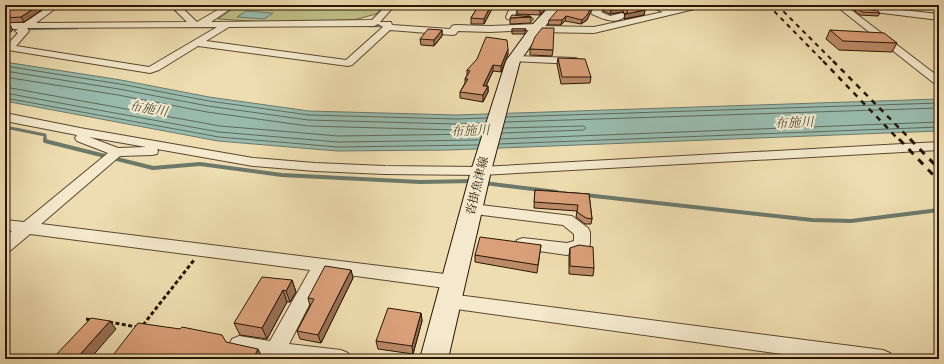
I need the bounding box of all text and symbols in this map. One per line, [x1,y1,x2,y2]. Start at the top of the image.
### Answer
water label: 布施川 [127,98,171,123]
water label: 布施川 [774,114,816,134]
water label: 布施川 [450,122,492,142]
street label: 沓掛魚津線 [463,155,493,217]

